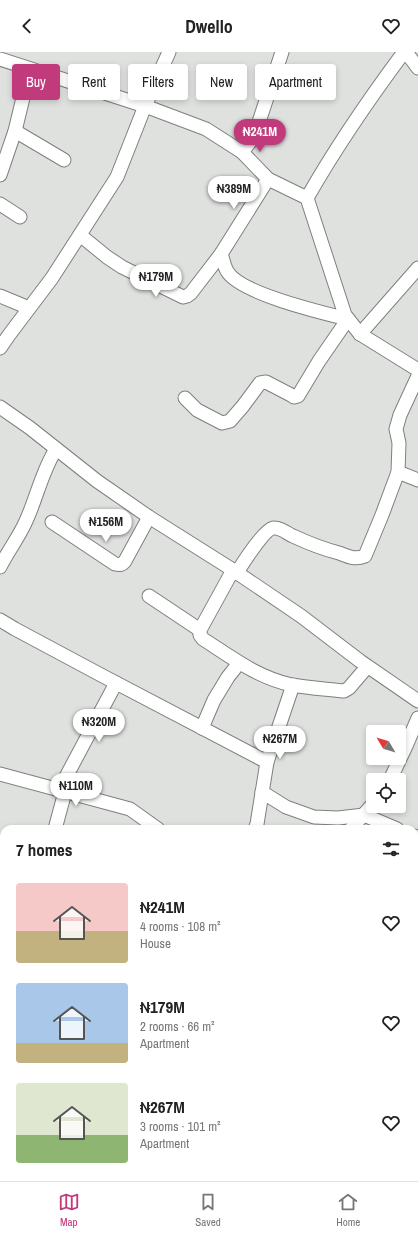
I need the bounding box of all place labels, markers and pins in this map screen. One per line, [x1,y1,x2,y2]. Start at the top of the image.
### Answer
pin: ₦241M [232,119,288,153]
pin: ₦389M [206,176,262,210]
pin: ₦179M [128,264,184,298]
pin: ₦156M [78,509,134,543]
pin: ₦320M [71,709,127,743]
pin: ₦267M [252,726,308,760]
pin: ₦110M [48,773,104,807]

